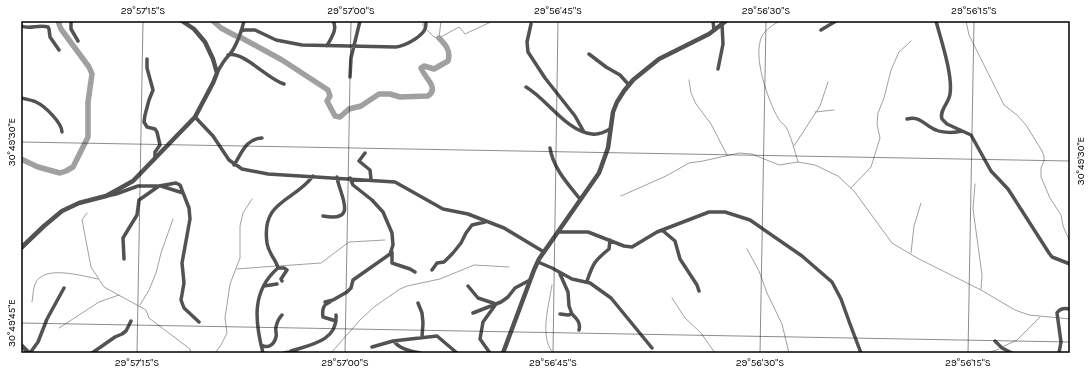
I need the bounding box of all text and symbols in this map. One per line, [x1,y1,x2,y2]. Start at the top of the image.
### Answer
text: 29°57'15"S [121,5,165,17]
text: 29°57'00"S [327,5,375,17]
text: 29°56'45"S [534,5,582,17]
text: 29°56'30"S [742,5,790,17]
text: 29°56'15"S [951,5,997,17]
text: 30°49'30"E [6,118,18,166]
text: 30°49'30"E [1075,137,1087,185]
text: 30°49'45"E [6,299,18,347]
text: 29°57'15"S [115,357,159,369]
text: 29°57'00"S [321,357,369,369]
text: 29°56'45"S [529,357,577,369]
text: 29°56'30"S [736,357,784,369]
text: 29°56'15"S [945,357,991,369]

